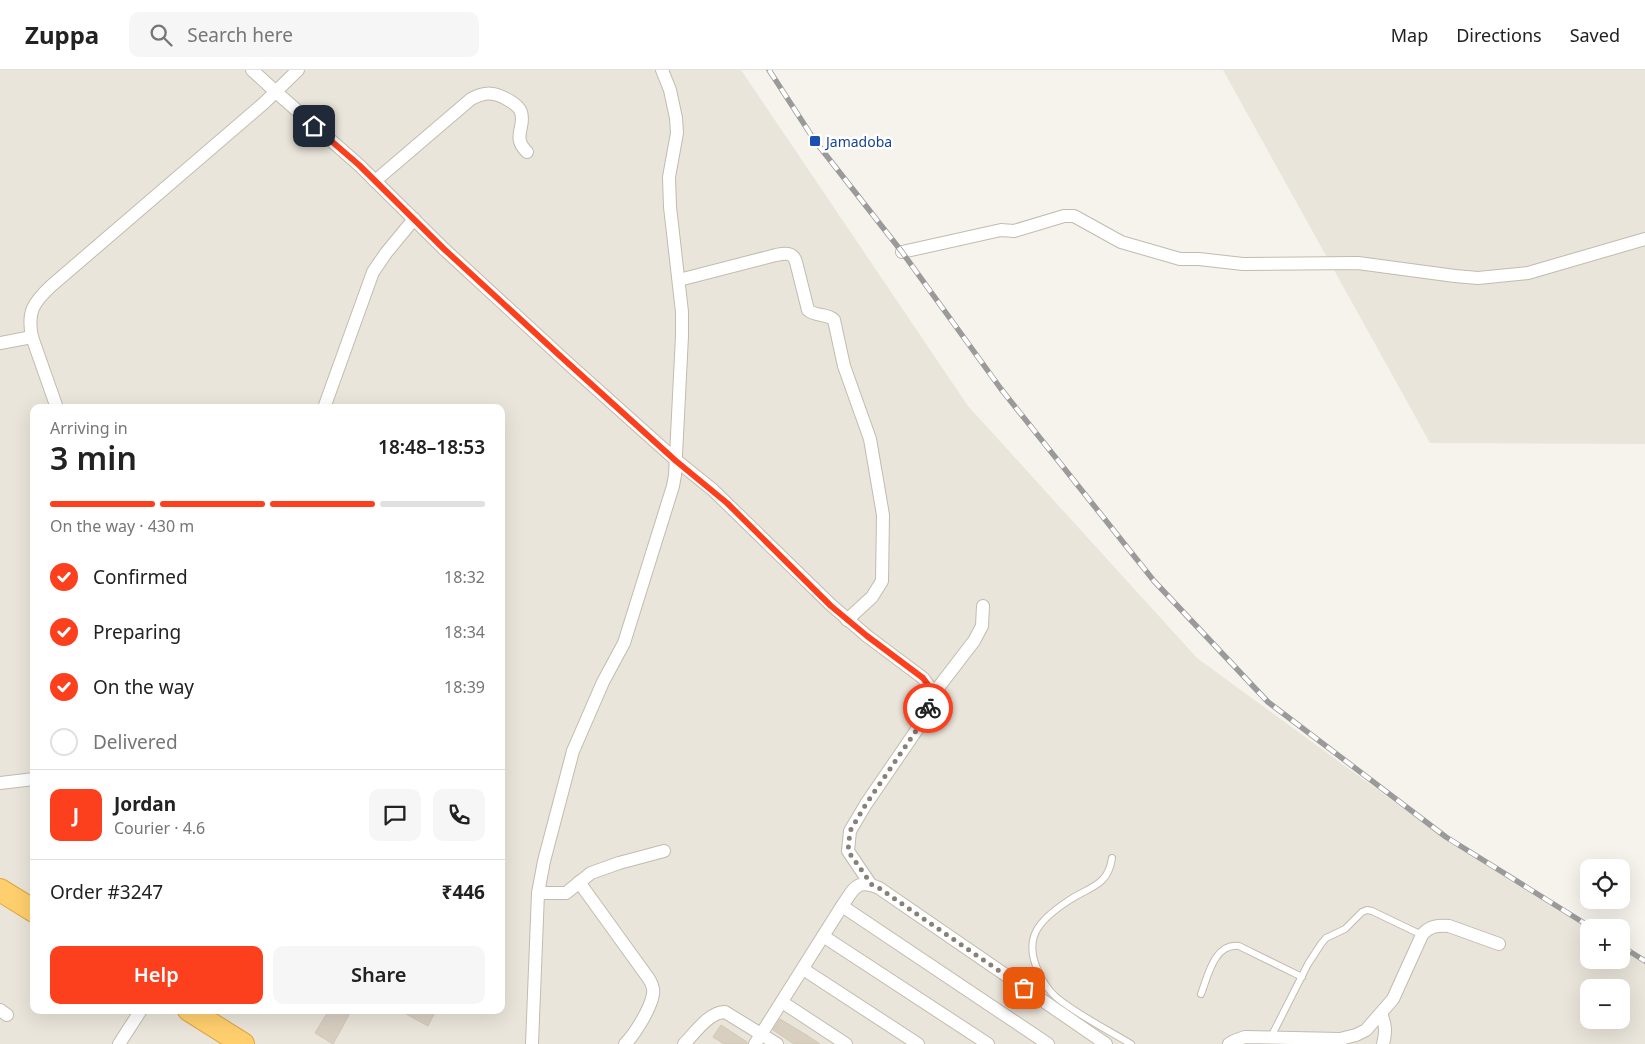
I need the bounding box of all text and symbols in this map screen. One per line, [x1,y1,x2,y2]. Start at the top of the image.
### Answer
search box [129,12,479,57]
text: Zuppa [25,18,99,51]
icon: search [147,21,175,49]
text: Search here [187,22,293,48]
text: Map [1391,23,1428,47]
text: Directions [1456,23,1542,47]
text: Saved [1570,23,1620,47]
pin [293,105,335,147]
icon: home [300,112,328,140]
place label: Jamadoba [824,132,892,151]
marker: Jamadoba [808,134,822,148]
text: Arriving in [50,417,128,439]
text: 18:48–18:53 [378,434,485,460]
text: 3 min [50,436,137,479]
text: On the way · 430 m [50,515,194,537]
icon: check [50,563,78,591]
text: Confirmed [93,564,188,590]
text: 18:32 [444,566,485,588]
icon: check [50,618,78,646]
text: Preparing [93,619,181,645]
text: 18:34 [444,621,485,643]
icon: check [50,673,78,701]
text: On the way [93,674,194,700]
text: 18:39 [444,676,485,698]
courier [903,683,953,733]
icon: bike [914,694,942,722]
text: Delivered [93,729,178,755]
button: chat [369,789,421,841]
button: phone [433,789,485,841]
text: Jordan [114,791,176,817]
text: J [73,802,79,828]
text: Courier · 4.6 [114,817,205,839]
map controls [1580,859,1630,1029]
button: locate [1580,859,1630,909]
text: Order #3247 [50,879,163,905]
text: ₹446 [442,879,485,905]
button: + [1580,919,1630,969]
button: Help [50,946,263,1004]
button: Share [273,946,485,1004]
pin [1003,967,1045,1009]
icon: bag [1010,974,1038,1002]
button: − [1580,979,1630,1029]

